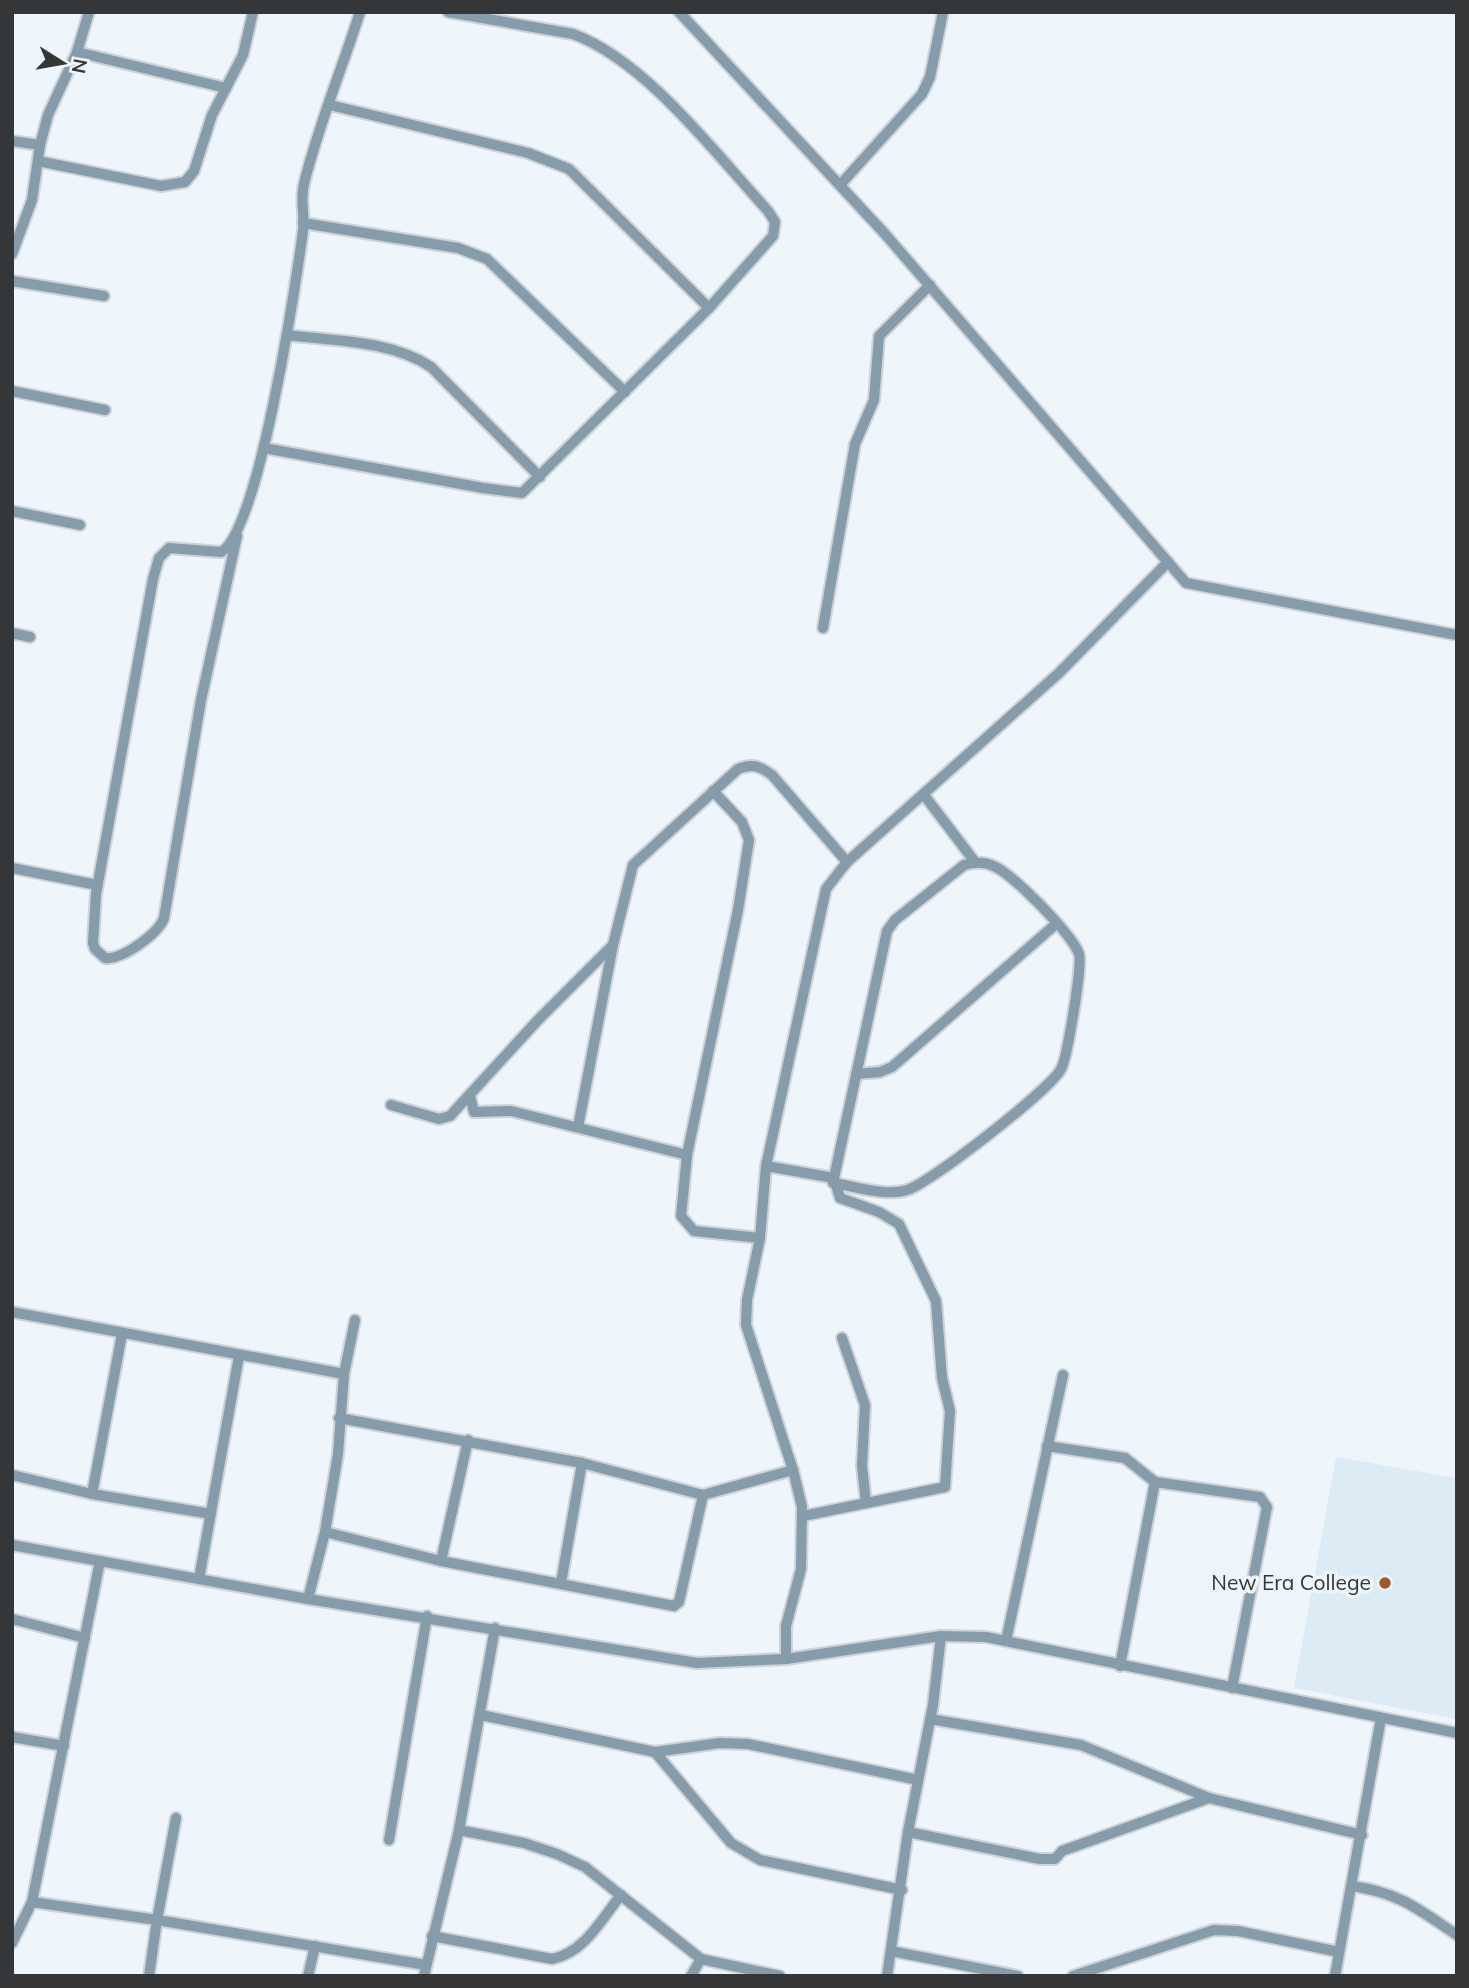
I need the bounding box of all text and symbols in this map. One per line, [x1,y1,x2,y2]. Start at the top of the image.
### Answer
north arrow [28,28,98,98]
text: N [67,57,93,76]
place label: New Era College [1211,1569,1371,1595]
marker: New Era College [1377,1575,1393,1591]

